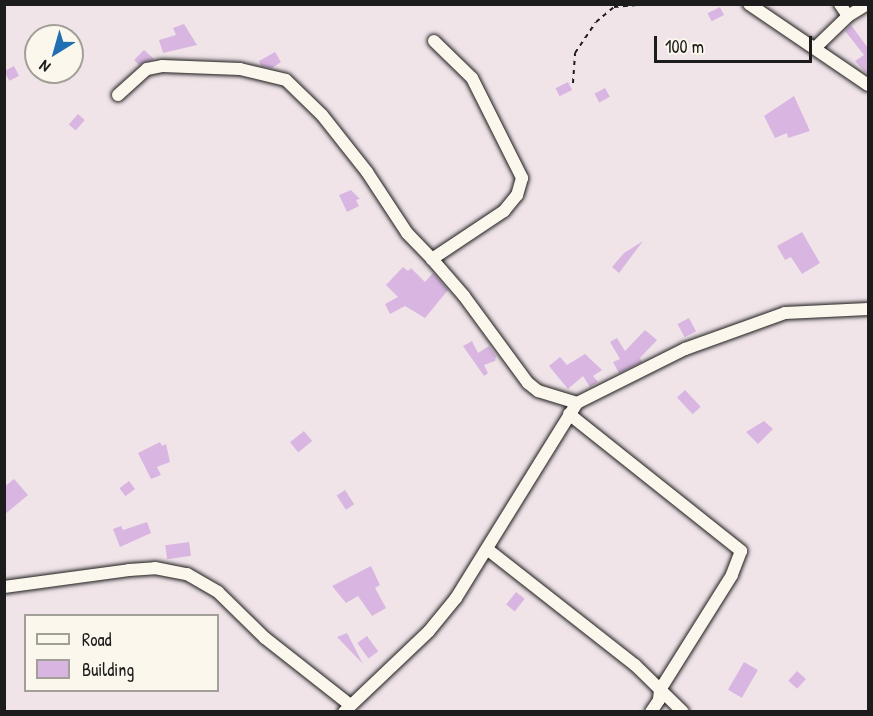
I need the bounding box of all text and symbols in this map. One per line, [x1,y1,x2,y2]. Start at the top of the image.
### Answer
north arrow [24,24,84,84]
scale bar [657,24,814,62]
text: 100 m [665,34,704,59]
text: N [34,55,54,78]
legend [24,614,219,692]
text: Road [82,627,112,652]
text: Building [82,657,134,682]

